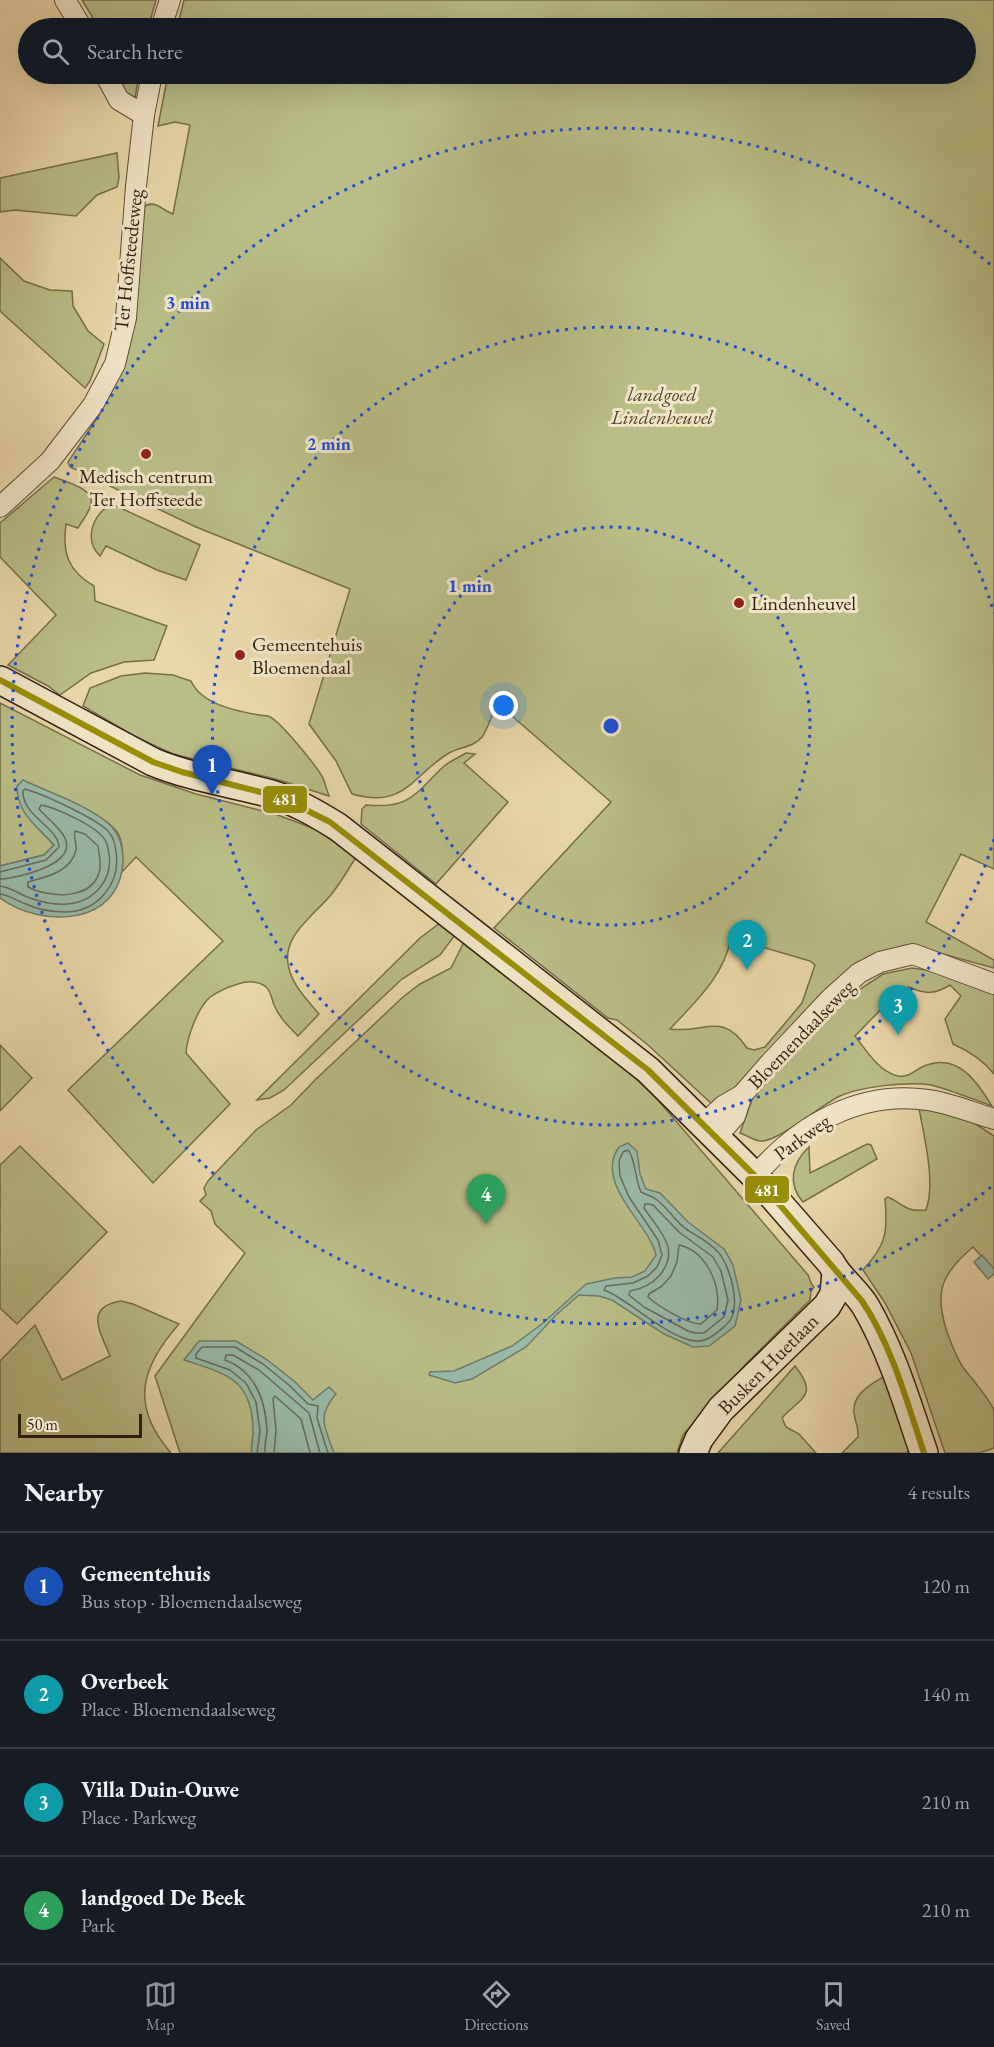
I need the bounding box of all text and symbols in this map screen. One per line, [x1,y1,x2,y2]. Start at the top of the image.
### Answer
search box [18,18,976,84]
icon: search [39,35,72,68]
text: Search here [87,37,182,66]
street label: Ter Hoffsteedeweg [108,187,148,332]
text: 3 min [166,291,210,314]
park label: landgoed Lindenheuvel [610,381,714,430]
text: 2 min [307,432,351,455]
marker: Medisch centrum Ter Hoffsteede [139,447,153,461]
place label: Medisch centrum Ter Hoffsteede [79,463,214,512]
text: 1 min [448,574,492,597]
place label: Lindenheuvel [751,590,856,616]
marker: Lindenheuvel [732,596,746,610]
place label: Gemeentehuis Bloemendaal [252,631,362,680]
marker: Gemeentehuis Bloemendaal [233,648,247,662]
your location [489,691,518,720]
centre of rings [601,716,621,736]
pin: 1 [192,746,232,795]
line badge: 481 [262,785,308,814]
text: 481 [272,789,298,810]
pin: 2 [728,920,766,970]
street label: Bloemendaalseweg [742,973,860,1094]
pin: 3 [878,986,918,1035]
street label: Parkweg [769,1108,836,1166]
pin: 4 [466,1174,506,1224]
line badge: 481 [744,1175,790,1204]
text: 481 [754,1180,780,1201]
street label: Busken Huetlaan [712,1308,824,1420]
scale bar [18,1411,142,1438]
text: 50 m [27,1414,58,1435]
text: Nearby [24,1475,104,1509]
text: 4 results [907,1479,970,1505]
text: Gemeentehuis [81,1559,210,1588]
text: 1 [38,1573,49,1599]
text: 120 m [922,1573,970,1599]
text: Bus stop · Bloemendaalseweg [81,1588,302,1614]
text: Overbeek [81,1667,169,1696]
text: 2 [38,1681,49,1707]
text: 140 m [922,1681,970,1707]
text: Place · Bloemendaalseweg [81,1696,275,1722]
text: Villa Duin-Ouwe [81,1775,239,1804]
text: 3 [38,1789,49,1815]
text: 210 m [922,1789,970,1815]
text: Place · Parkweg [81,1804,196,1830]
text: landgoed De Beek [81,1883,245,1912]
text: 4 [38,1897,49,1923]
text: 210 m [922,1897,970,1923]
text: Park [81,1912,115,1938]
tab: Map [144,1978,177,2035]
tab: Directions [464,1978,529,2035]
tab: Saved [816,1978,850,2035]

